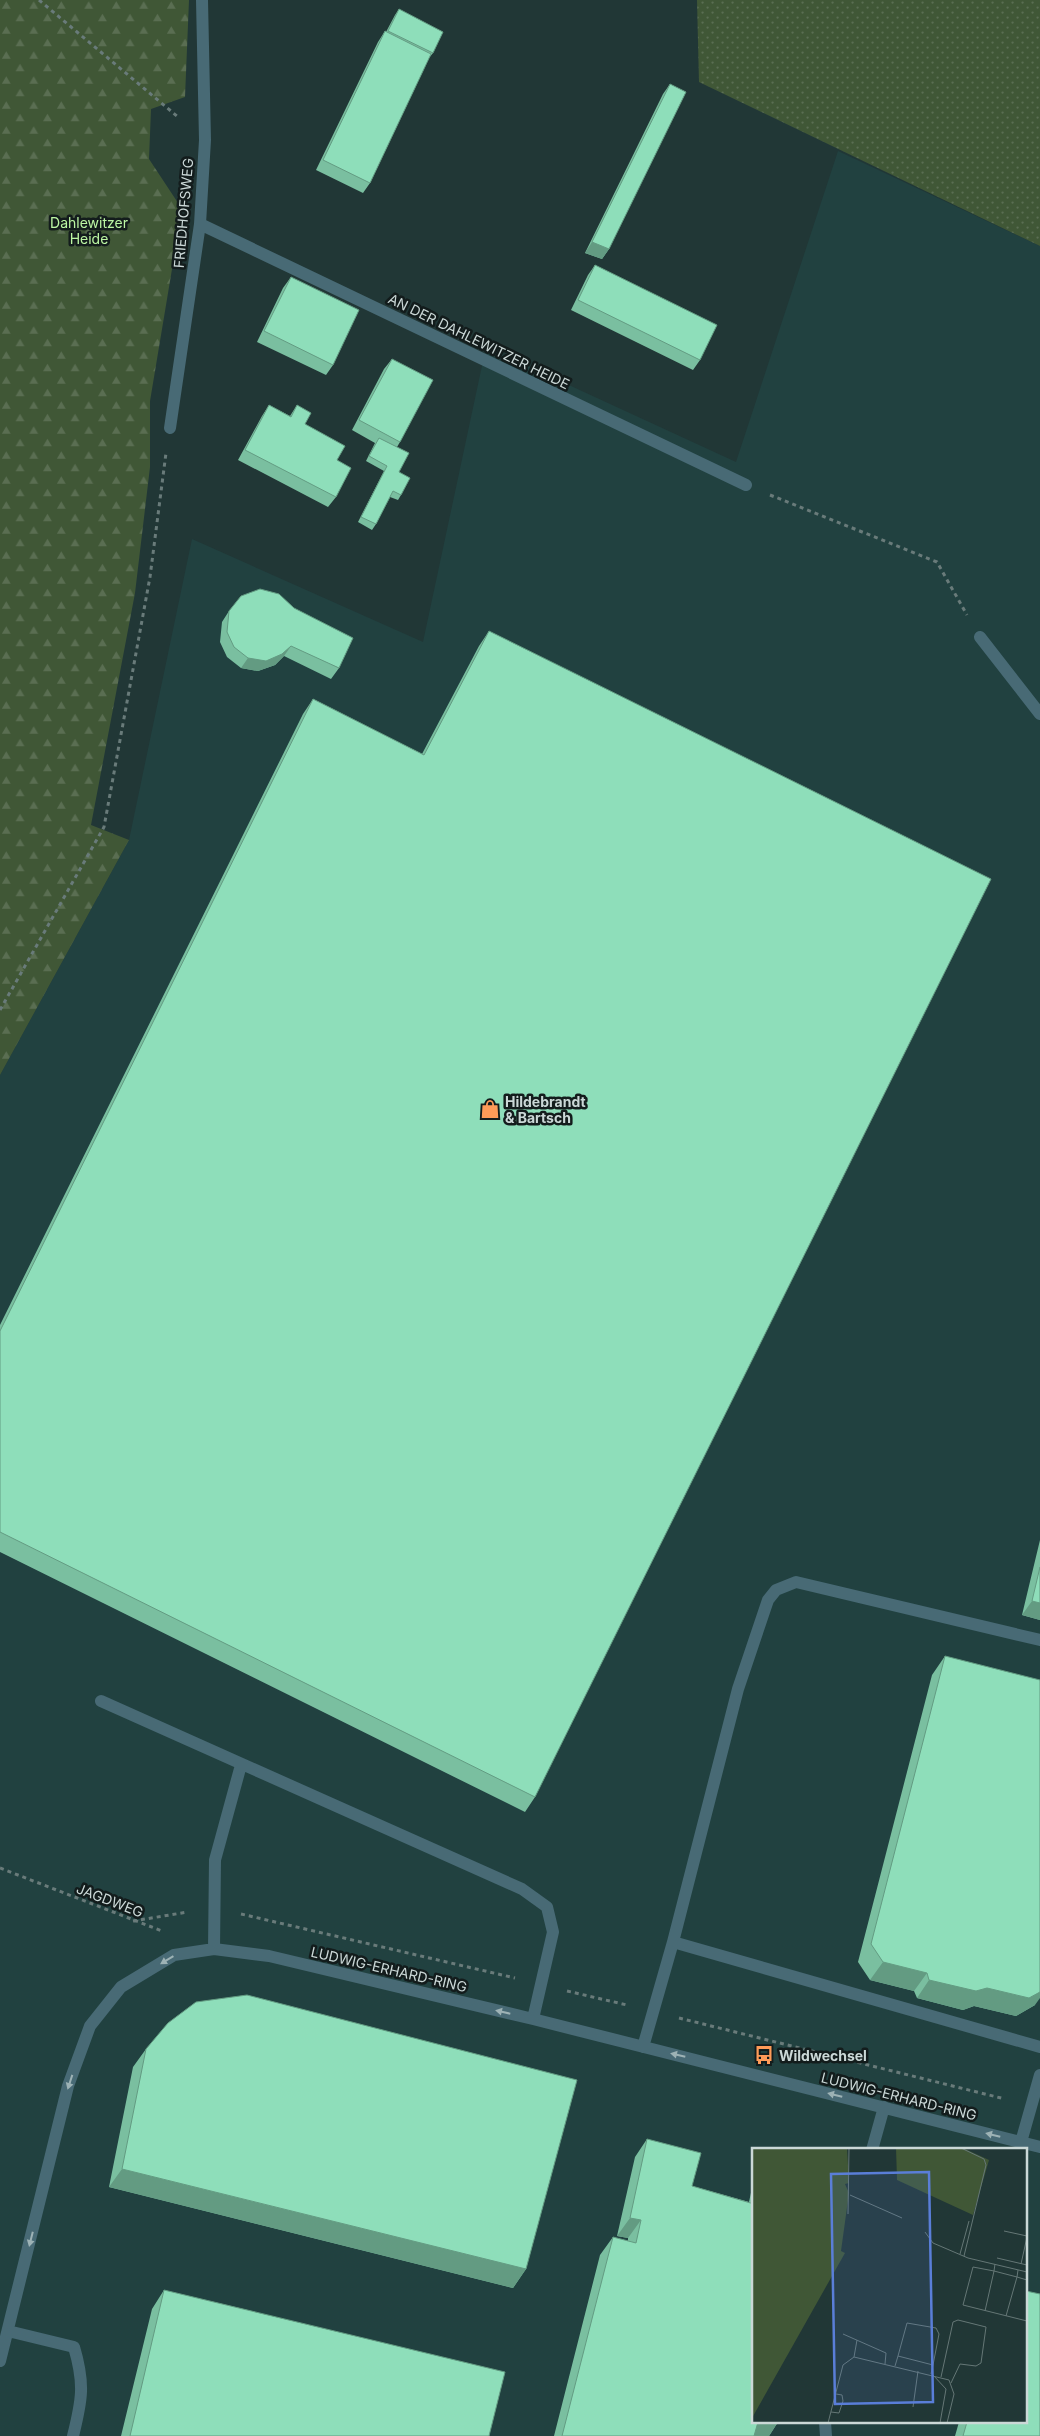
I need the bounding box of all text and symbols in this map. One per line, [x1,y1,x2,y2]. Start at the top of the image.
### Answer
street label: FRIEDHOFSWEG [170,157,196,269]
park label: Dahlewitzer Heide [50,214,128,247]
street label: AN DER DAHLEWITZER HEIDE [386,290,572,392]
place label: Hildebrandt & Bartsch [505,1093,586,1126]
shop icon: Hildebrandt & Bartsch [479,1098,501,1120]
street label: JAGDWEG [74,1880,146,1920]
street label: LUDWIG-ERHARD-RING [309,1943,469,1995]
one-way arrow [160,1955,173,1964]
one-way arrow [496,2008,511,2016]
bus stop icon: Wildwechsel [753,2044,775,2066]
place label: Wildwechsel [779,2047,867,2064]
one-way arrow [670,2051,685,2059]
street label: LUDWIG-ERHARD-RING [819,2068,979,2124]
one-way arrow [66,2074,73,2089]
one-way arrow [828,2091,843,2099]
one-way arrow [985,2131,1000,2139]
inset map [752,2148,1028,2424]
one-way arrow [26,2232,34,2247]

